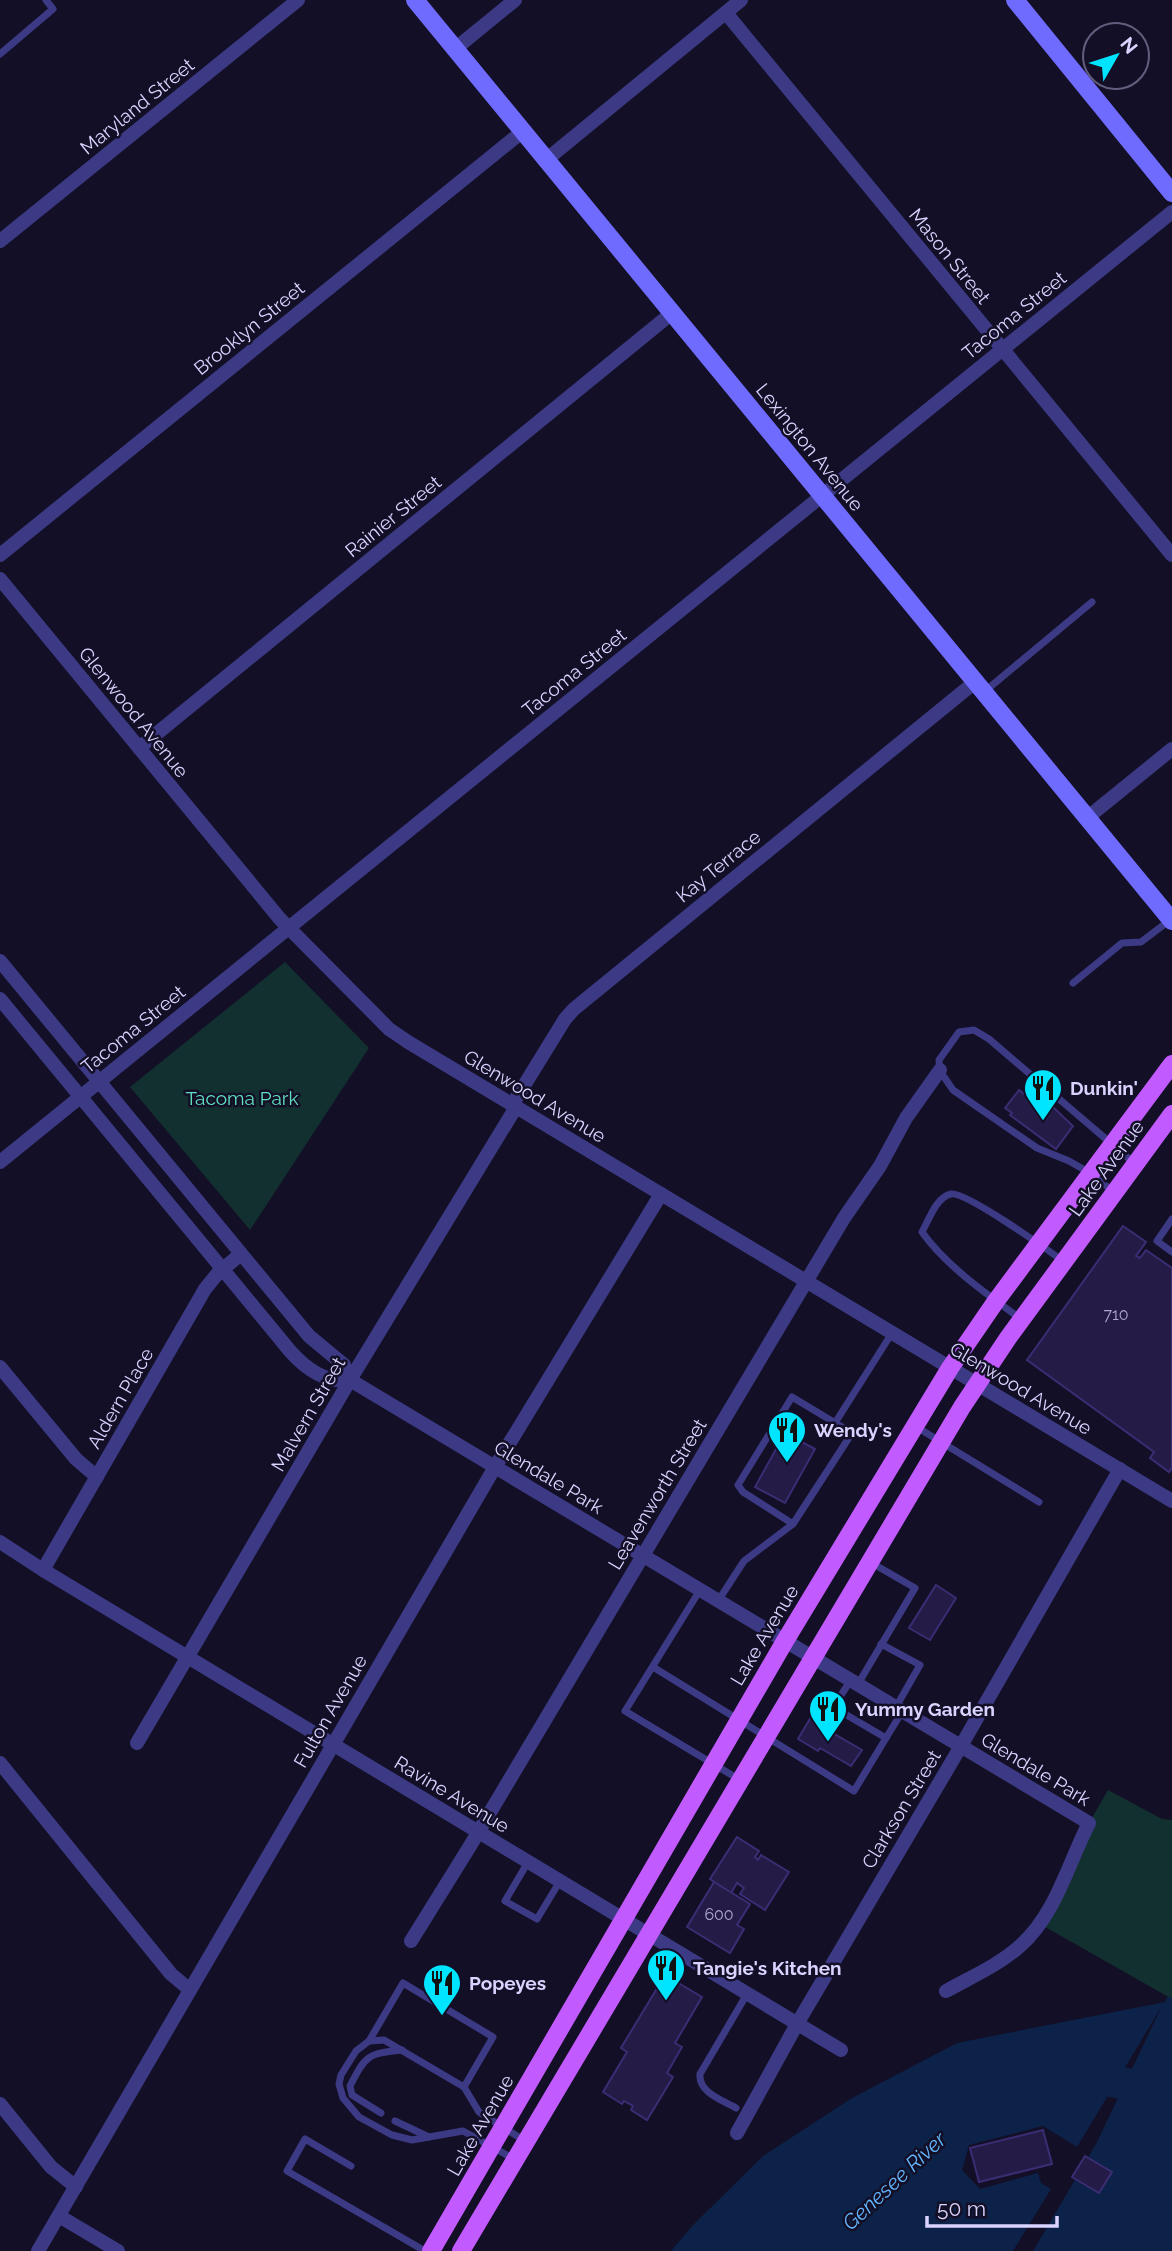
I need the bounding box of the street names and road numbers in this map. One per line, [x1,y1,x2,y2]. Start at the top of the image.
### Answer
street label: Maryland Street [76,53,199,159]
street label: Mason Street [905,204,995,308]
street label: Tacoma Street [958,266,1071,363]
street label: Brooklyn Street [189,276,309,379]
street label: Lexington Avenue [752,379,868,515]
street label: Rainier Street [341,470,446,561]
street label: Tacoma Street [518,623,631,720]
street label: Glenwood Avenue [75,642,193,782]
street label: Kay Terrace [671,825,765,907]
street label: Tacoma Street [77,980,190,1077]
street label: Glenwood Avenue [460,1045,610,1147]
street label: Lake Avenue [1064,1116,1148,1220]
street label: Glenwood Avenue [946,1337,1096,1439]
street label: Aldern Place [82,1344,158,1452]
street label: Malvern Street [266,1353,350,1475]
street label: Leavenworth Street [603,1414,711,1573]
street label: Glendale Park [491,1436,607,1518]
street label: Lake Avenue [725,1581,803,1689]
street label: Fulton Avenue [289,1651,371,1771]
street label: Glendale Park [978,1728,1094,1810]
street label: Clarkson Street [857,1745,945,1872]
street label: Ravine Avenue [391,1751,513,1837]
street label: Lake Avenue [442,2071,518,2179]

